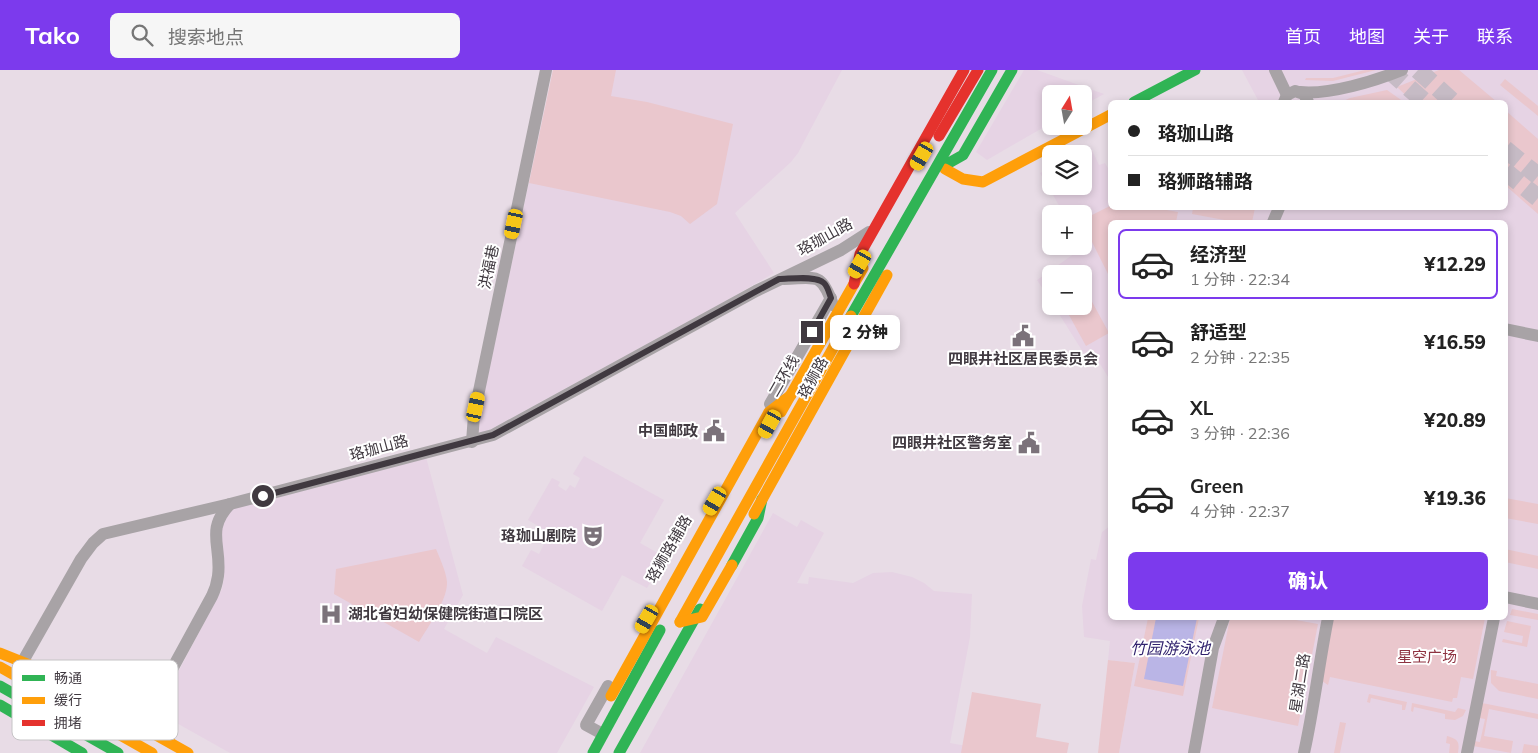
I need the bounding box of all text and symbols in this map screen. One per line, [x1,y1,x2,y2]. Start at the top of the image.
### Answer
search box [110,13,460,58]
text: Tako [25,20,80,50]
icon: search [128,21,156,49]
text: 搜索地点 [168,25,244,49]
text: 首页 [1285,25,1321,48]
text: 地图 [1349,25,1385,48]
text: 关于 [1413,25,1449,48]
text: 联系 [1477,25,1513,48]
north arrow [1042,85,1092,135]
map controls [1042,85,1092,315]
text: 珞珈山路 [1158,121,1234,145]
car [908,139,935,173]
button: layers [1042,145,1092,195]
text: 珞狮路辅路 [1158,169,1253,193]
button: + [1042,205,1092,255]
car [503,208,524,240]
street label: 珞珈山路 [794,214,856,259]
icon: car [1130,242,1175,287]
text: 经济型 [1190,242,1247,266]
street label: 洪福巷 [475,243,502,291]
car [846,247,873,281]
text: ¥12.29 [1424,252,1486,276]
button: − [1042,265,1092,315]
text: 1 分钟 · 22:34 [1190,269,1290,289]
callout: 2 分钟 [830,314,900,350]
icon: car [1130,320,1175,365]
text: 舒适型 [1190,320,1247,344]
route end [801,321,823,343]
text: 2 分钟 [842,322,888,342]
public building icon: 四眼井社区居民委员会 [1010,323,1036,349]
text: ¥16.59 [1424,330,1486,354]
text: 2 分钟 · 22:35 [1190,347,1290,367]
place label: 四眼井社区居民委员会 [948,349,1098,368]
street label: 二环线 [764,352,803,400]
street label: 珞狮路 [793,353,832,402]
car [465,391,486,423]
text: XL [1190,396,1213,420]
icon: car [1130,398,1175,443]
car [756,407,783,441]
text: ¥20.89 [1424,408,1486,432]
public building icon: 中国邮政 [701,418,727,444]
place label: 中国邮政 [638,421,698,440]
text: 3 分钟 · 22:36 [1190,423,1290,443]
public building icon: 四眼井社区警务室 [1016,430,1042,456]
street label: 珞珈山路 [347,431,410,464]
place label: 四眼井社区警务室 [892,433,1012,452]
text: Green [1190,474,1244,498]
icon: car [1130,476,1175,521]
car [701,484,728,518]
route start [252,485,274,507]
text: ¥19.36 [1424,486,1486,510]
text: 4 分钟 · 22:37 [1190,501,1290,521]
street label: 珞狮路辅路 [642,512,696,586]
theatre icon: 珞珈山剧院 [580,523,606,549]
place label: 珞珈山剧院 [501,526,576,545]
button: 确认 [1128,552,1488,610]
hospital icon: 湖北省妇幼保健院街道口院区 [318,601,344,627]
car [633,602,660,636]
place label: 湖北省妇幼保健院街道口院区 [348,604,543,623]
water label: 竹园游泳池 [1130,638,1212,658]
park label: 星空广场 [1397,647,1457,666]
street label: 星湖二路 [1285,652,1314,714]
legend [12,660,178,740]
text: 畅通 [54,669,82,687]
text: 缓行 [54,691,82,709]
text: 拥堵 [54,714,82,732]

